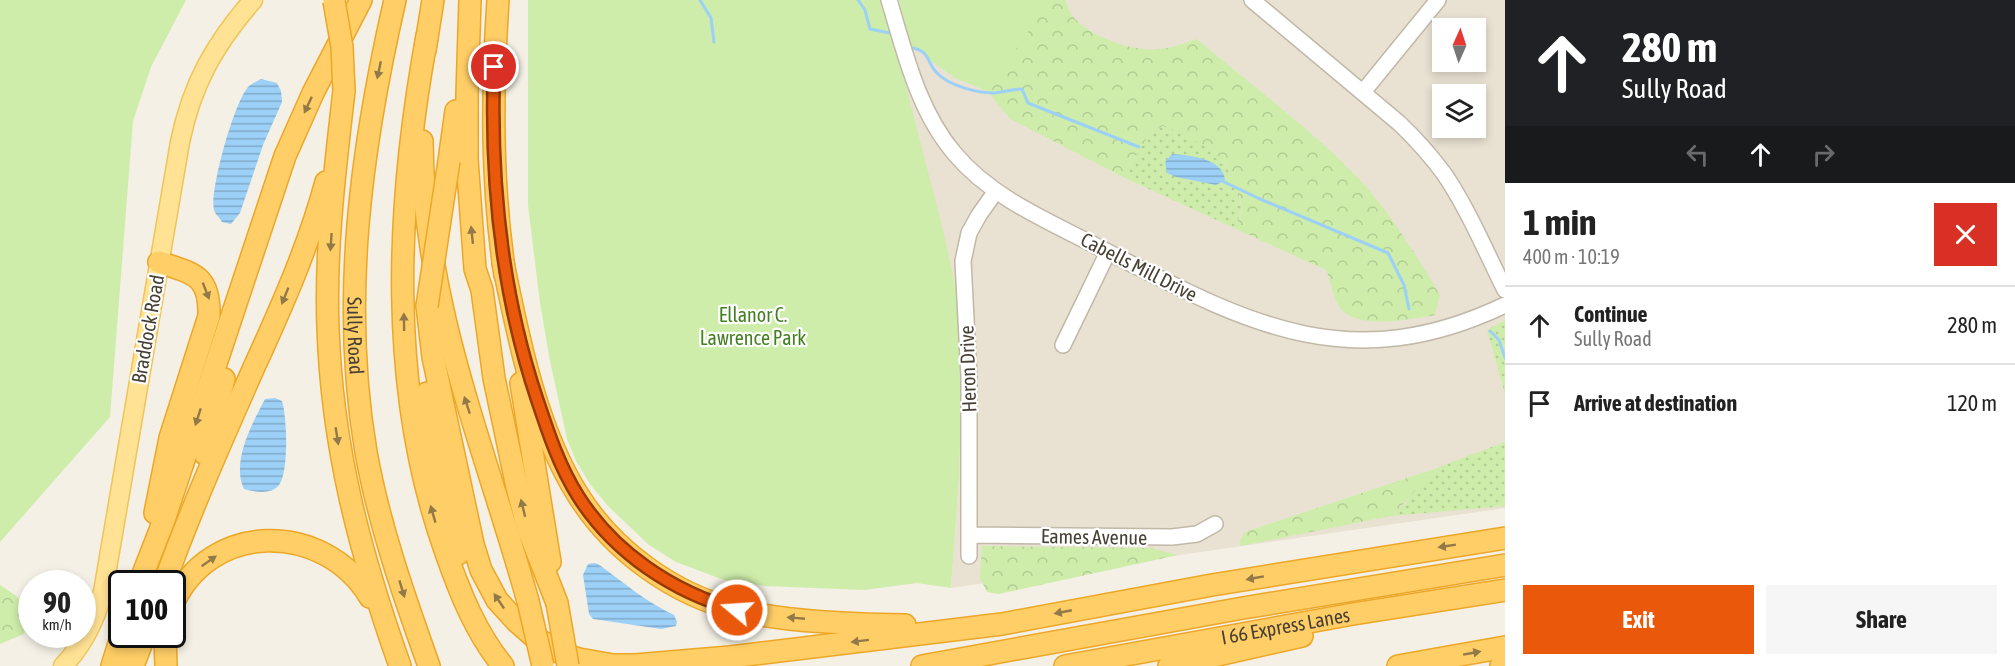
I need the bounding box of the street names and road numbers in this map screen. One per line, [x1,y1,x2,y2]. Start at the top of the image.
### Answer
street label: Cabells Mill Drive [1077,227,1201,306]
street label: Braddock Road [127,273,168,385]
street label: Sully Road [343,297,369,375]
street label: Heron Drive [954,325,981,413]
street label: Eames Avenue [1041,524,1147,549]
street label: I 66 Express Lanes [1219,603,1352,649]

